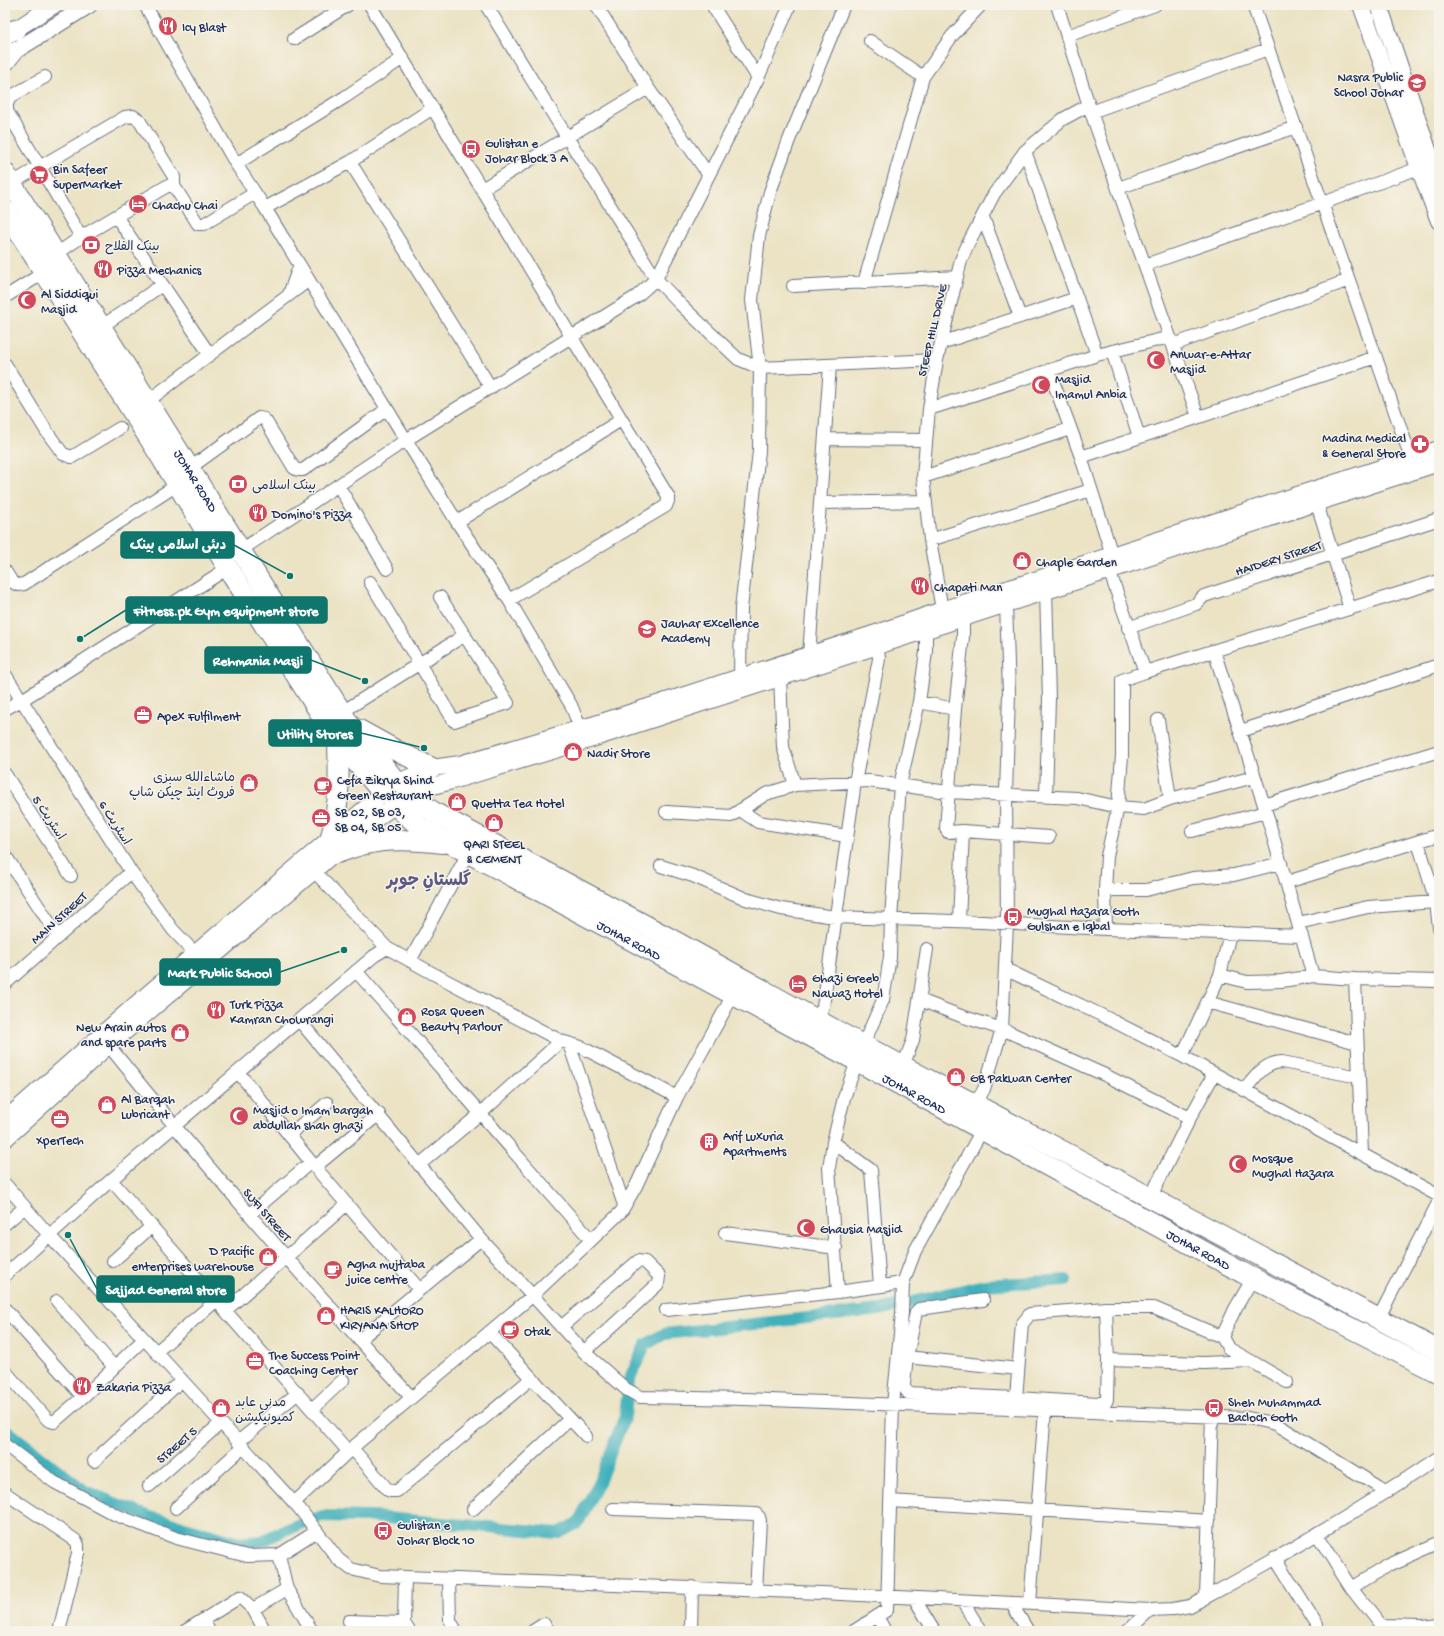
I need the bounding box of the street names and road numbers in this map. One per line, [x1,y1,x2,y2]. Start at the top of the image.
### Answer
street label: STEEP HILL DRIVE [916,282,952,378]
street label: JOHAR ROAD [170,448,220,516]
street label: HAIDERY STREET [1234,538,1325,580]
street label: اسٹریٹ 5 [28,793,68,843]
street label: اسٹریٹ 6 [94,798,133,848]
street label: MAIN STREET [28,889,92,948]
street label: JOHAR ROAD [594,918,663,965]
street label: JOHAR ROAD [879,1071,949,1119]
street label: SUFI STREET [239,1186,294,1246]
street label: JOHAR ROAD [1163,1227,1233,1275]
street label: STREET 5 [154,1424,201,1468]

